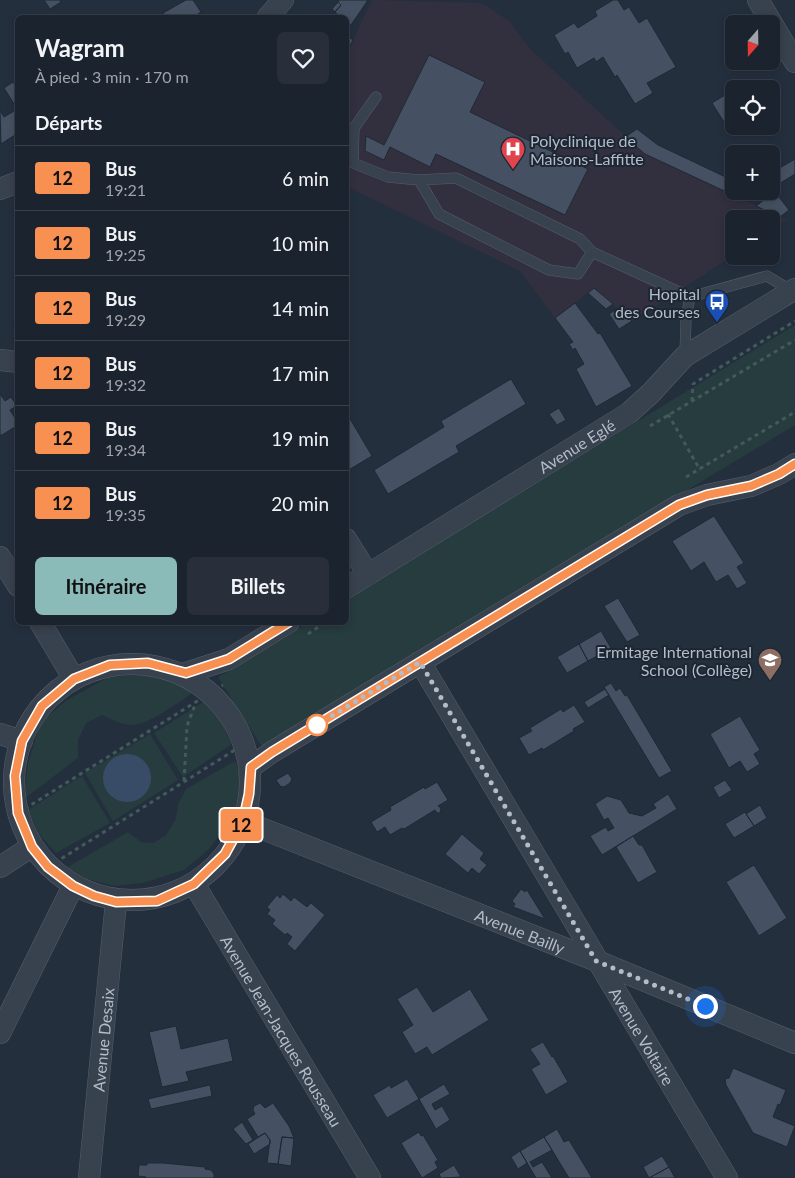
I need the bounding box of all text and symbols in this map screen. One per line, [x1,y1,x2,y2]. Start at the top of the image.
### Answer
north arrow [725,15,780,70]
map controls [725,15,780,265]
button: heart [277,32,329,84]
text: Wagram [35,33,125,62]
text: À pied · 3 min · 170 m [35,67,189,86]
button: locate [725,80,780,135]
text: Départs [35,111,102,134]
place label: Polyclinique de Maisons-Laffitte [530,131,644,168]
hospital icon: Polyclinique de Maisons-Laffitte [500,136,526,170]
button: + [725,145,780,200]
text: Bus [105,157,136,180]
text: 12 [52,167,73,189]
text: 6 min [282,167,329,190]
text: 19:21 [105,180,146,199]
button: − [725,210,780,265]
text: Bus [105,222,136,245]
text: 12 [52,232,73,254]
text: 10 min [271,232,329,255]
text: 19:25 [105,245,146,264]
place label: Hopital des Courses [615,284,700,321]
text: Bus [105,287,136,310]
bus stop icon: Hopital des Courses [704,289,730,323]
text: 12 [52,297,73,319]
text: 14 min [271,297,329,320]
text: 19:29 [105,310,146,329]
text: Bus [105,352,136,375]
text: 12 [52,362,73,384]
text: 17 min [271,362,329,385]
text: 19:32 [105,375,146,394]
street label: Avenue Eglé [535,415,618,476]
text: Bus [105,417,136,440]
text: 12 [52,427,73,449]
text: 19 min [271,427,329,450]
text: 19:34 [105,440,146,459]
text: Bus [105,482,136,505]
text: 12 [52,492,73,514]
text: 20 min [271,492,329,515]
text: 19:35 [105,505,146,524]
button: Itinéraire [35,557,177,615]
button: Billets [187,557,329,615]
place label: Ermitage International School (Collège) [596,642,752,679]
school or university icon: Ermitage International School (Collège) [757,647,783,681]
unlabelled marker [306,714,328,736]
line badge: 12 [218,809,264,841]
text: 12 [231,814,251,836]
street label: Avenue Bailly [472,904,568,957]
street label: Avenue Jean-Jacques Rousseau [217,932,346,1130]
street label: Avenue Voltaire [606,983,679,1088]
street label: Avenue Desaix [88,987,117,1093]
your location [693,994,718,1019]

